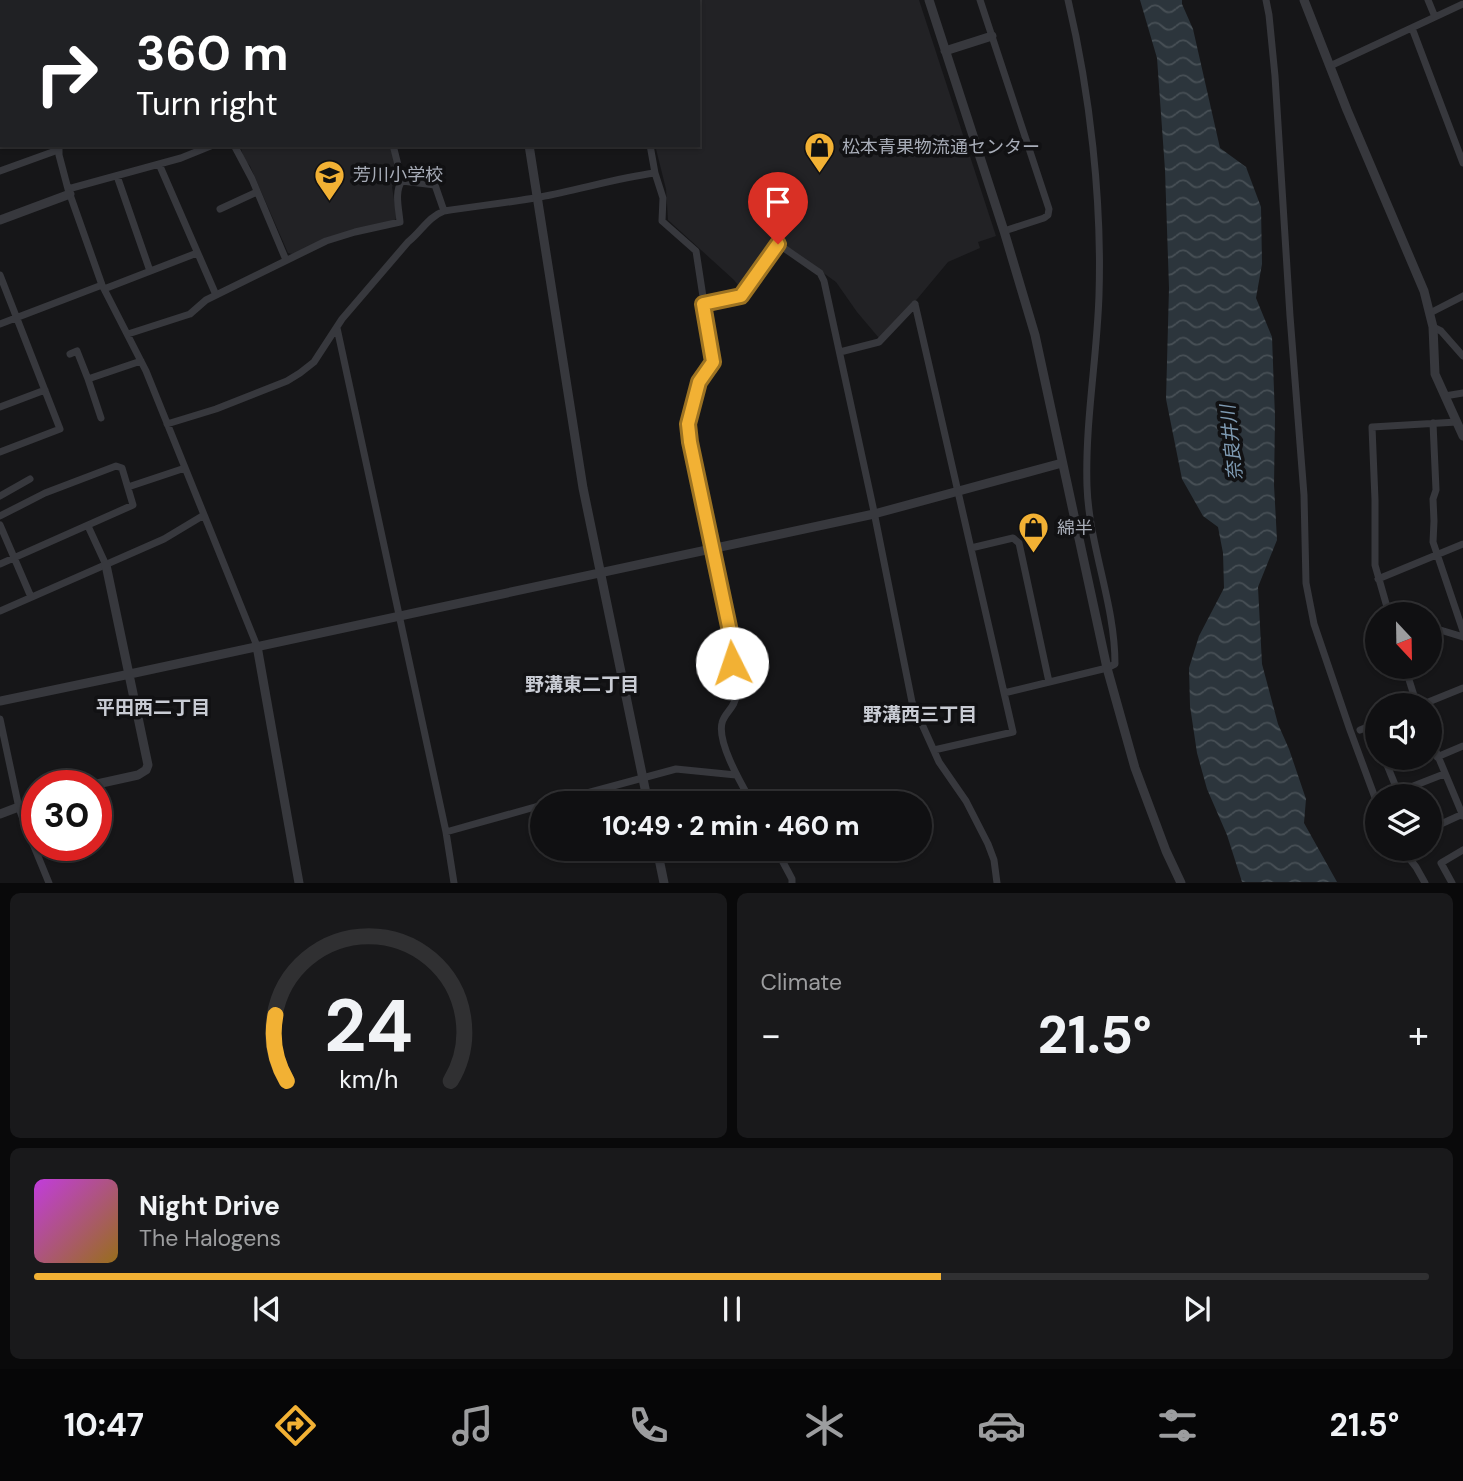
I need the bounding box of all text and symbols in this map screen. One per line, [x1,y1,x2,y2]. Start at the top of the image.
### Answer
text: 360 m [136,21,289,85]
icon: right [21,28,112,119]
text: Turn right [136,83,278,125]
shop icon: 松本青果物流通センター [802,130,836,174]
place label: 松本青果物流通センター [842,135,1040,159]
school or university icon: 芳川小学校 [313,158,347,202]
place label: 芳川小学校 [353,163,443,187]
pin [748,172,808,244]
icon: arrive [759,183,797,221]
water label: 奈良井川 [1215,402,1248,482]
shop icon: 綿半 [1017,511,1051,555]
place label: 綿半 [1057,516,1093,540]
north arrow [1365,602,1442,679]
map controls [1365,602,1442,861]
position arrow [695,626,769,700]
district label: 野溝東二丁目 [525,672,639,697]
button: sound [1365,693,1442,770]
district label: 平田西二丁目 [96,695,210,720]
district label: 野溝西三丁目 [863,702,977,727]
speed limit sign: 30 [21,770,112,861]
button: layers [1365,784,1442,861]
text: 10:49 · 2 min · 460 m [602,809,860,843]
text: Climate [761,967,842,997]
text: 24 [324,980,413,1075]
text: 21.5° [1038,1001,1152,1069]
text: − [761,1010,781,1060]
text: + [1408,1010,1429,1060]
text: km/h [339,1063,398,1096]
text: Night Drive [139,1189,280,1223]
text: The Halogens [139,1223,281,1253]
icon: previous [248,1290,286,1328]
icon: pause [713,1290,751,1328]
icon: next [1178,1290,1216,1328]
icon: directions [271,1401,320,1450]
icon: music [448,1401,497,1450]
icon: phone [624,1401,673,1450]
icon: climate [800,1401,849,1450]
icon: car [977,1401,1026,1450]
icon: filters [1153,1401,1202,1450]
text: 10:47 [64,1404,144,1446]
text: 21.5° [1330,1404,1399,1446]

